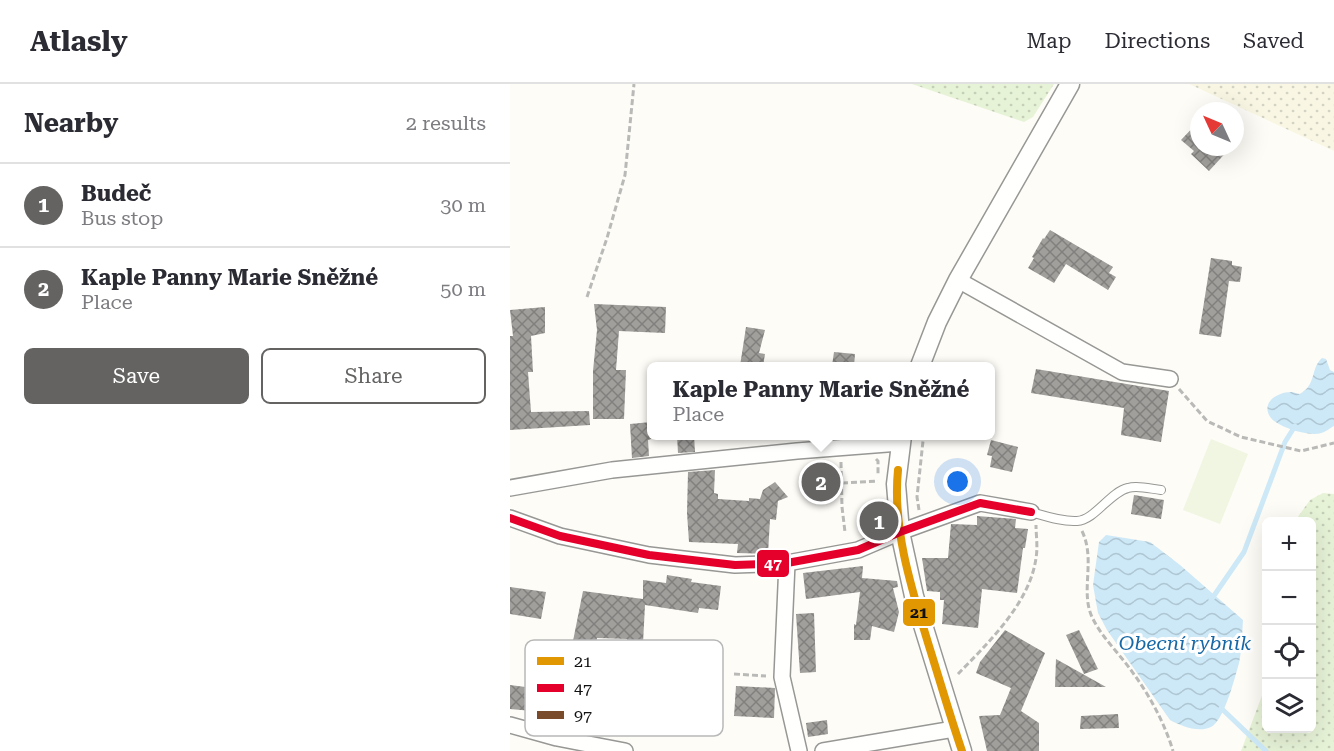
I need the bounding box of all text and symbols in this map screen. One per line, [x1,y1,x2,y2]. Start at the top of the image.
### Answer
text: Atlasly [30,25,128,58]
text: Map [1027,29,1071,53]
text: Directions [1104,29,1210,53]
text: Saved [1243,29,1304,53]
north arrow [1190,102,1244,156]
text: Nearby [24,108,118,138]
text: 2 results [406,111,486,135]
text: Budeč [81,181,152,206]
text: 1 [38,193,49,217]
text: 30 m [440,193,486,217]
text: Bus stop [81,206,163,230]
text: Kaple Panny Marie Sněžné [81,265,378,290]
text: 2 [38,277,49,301]
text: 50 m [440,277,486,301]
text: Place [81,290,133,314]
button: Save [24,348,249,404]
button: Share [261,348,486,404]
popup [647,362,995,440]
text: Kaple Panny Marie Sněžné [672,377,970,402]
text: Place [672,402,724,426]
pin: 2 [802,460,840,504]
your location [943,467,972,496]
pin: 1 [860,498,898,544]
map controls [1262,517,1316,733]
button: + [1262,517,1316,571]
line badge: 47 [756,549,790,578]
text: 47 [764,554,782,573]
button: − [1262,571,1316,625]
line badge: 21 [902,598,936,627]
text: 21 [910,603,928,622]
button: locate [1262,625,1316,679]
water label: Obecní rybník [1119,631,1251,655]
legend [525,640,723,736]
text: 21 [574,652,592,671]
text: 47 [574,679,592,698]
button: layers [1262,679,1316,733]
text: 97 [574,706,592,725]

